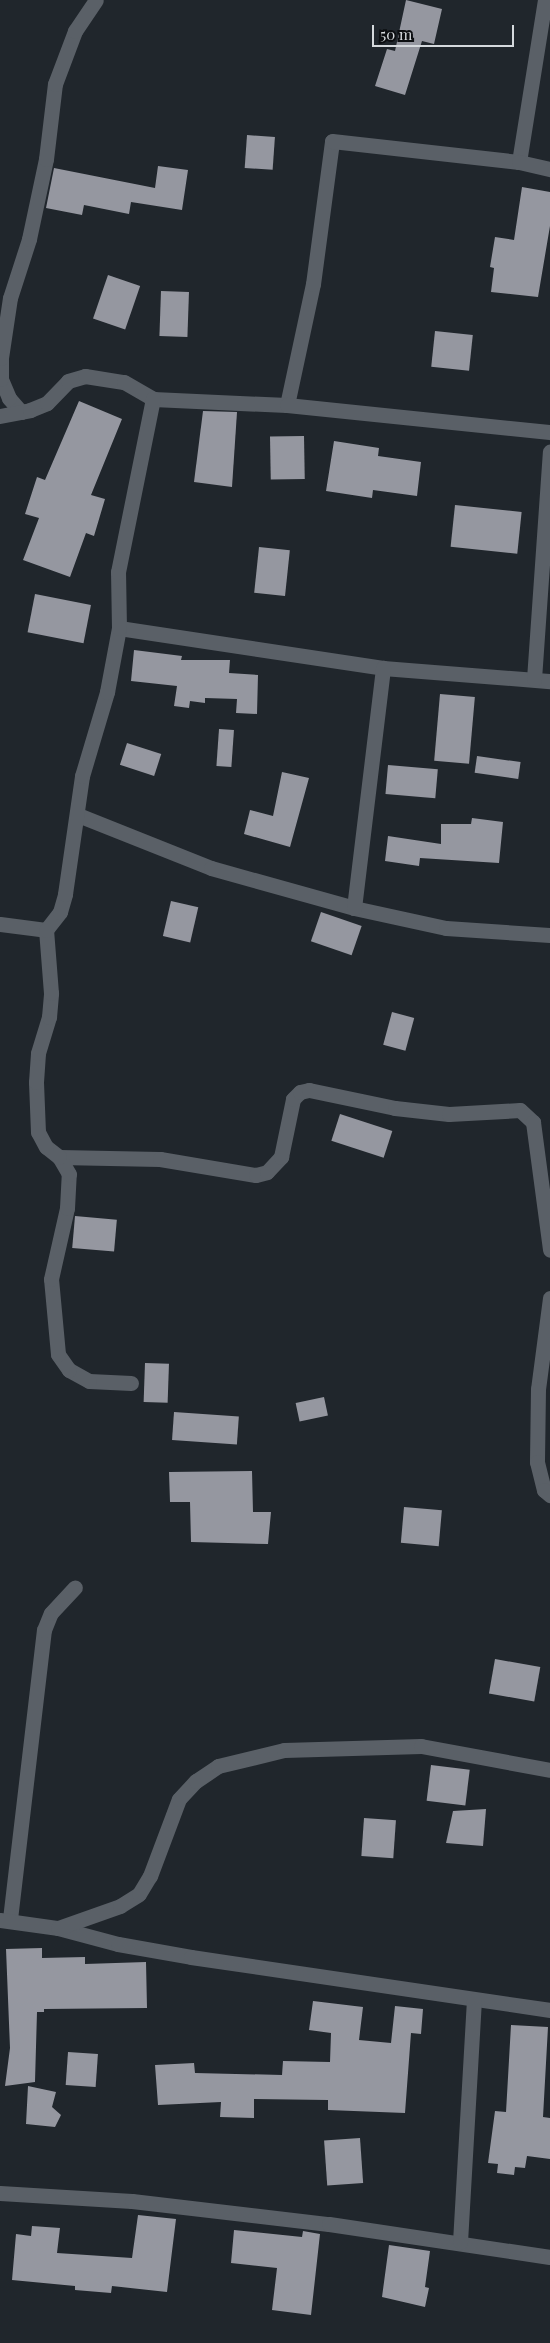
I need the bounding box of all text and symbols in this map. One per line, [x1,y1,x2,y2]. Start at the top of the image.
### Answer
scale bar [375,15,518,47]
text: 50 m [380,24,412,44]

